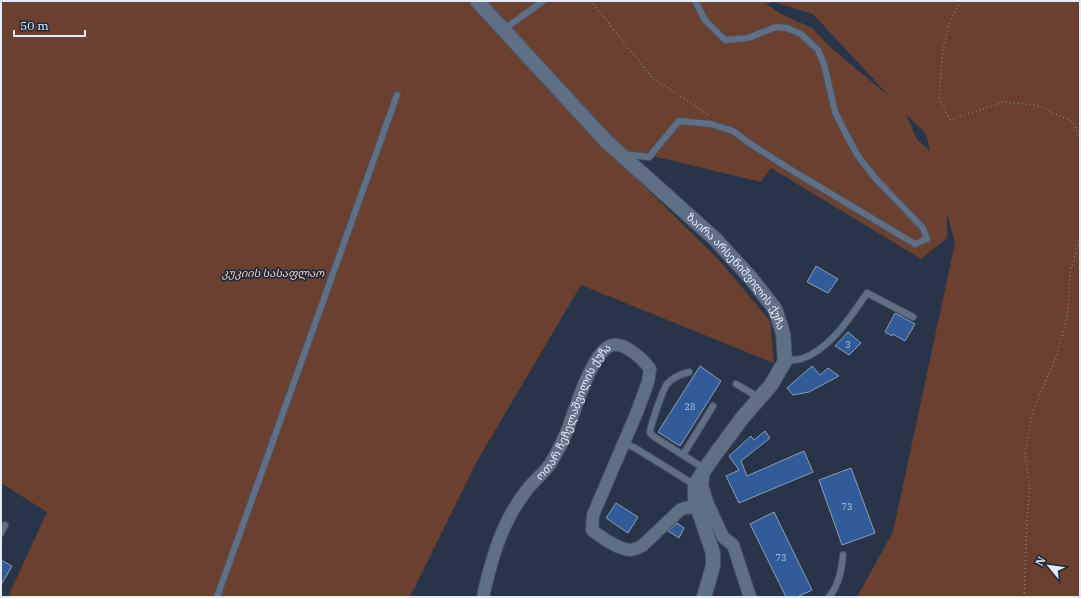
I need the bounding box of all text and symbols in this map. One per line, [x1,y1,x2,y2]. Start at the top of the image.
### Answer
scale bar [14,12,85,38]
text: 50 m [20,18,49,33]
street label: ზაირა არსენიშვილის ქუჩა [684,210,788,332]
park label: კუკიის სასაფლაო [222,266,325,280]
house number: 3 [845,339,851,350]
street label: ოთარ ჩეჩელაშვილის ქუჩა [533,340,614,483]
house number: 28 [685,401,695,412]
house number: 73 [842,501,852,512]
north arrow [1029,546,1069,586]
house number: 73 [776,552,786,563]
text: N [1032,554,1049,568]

